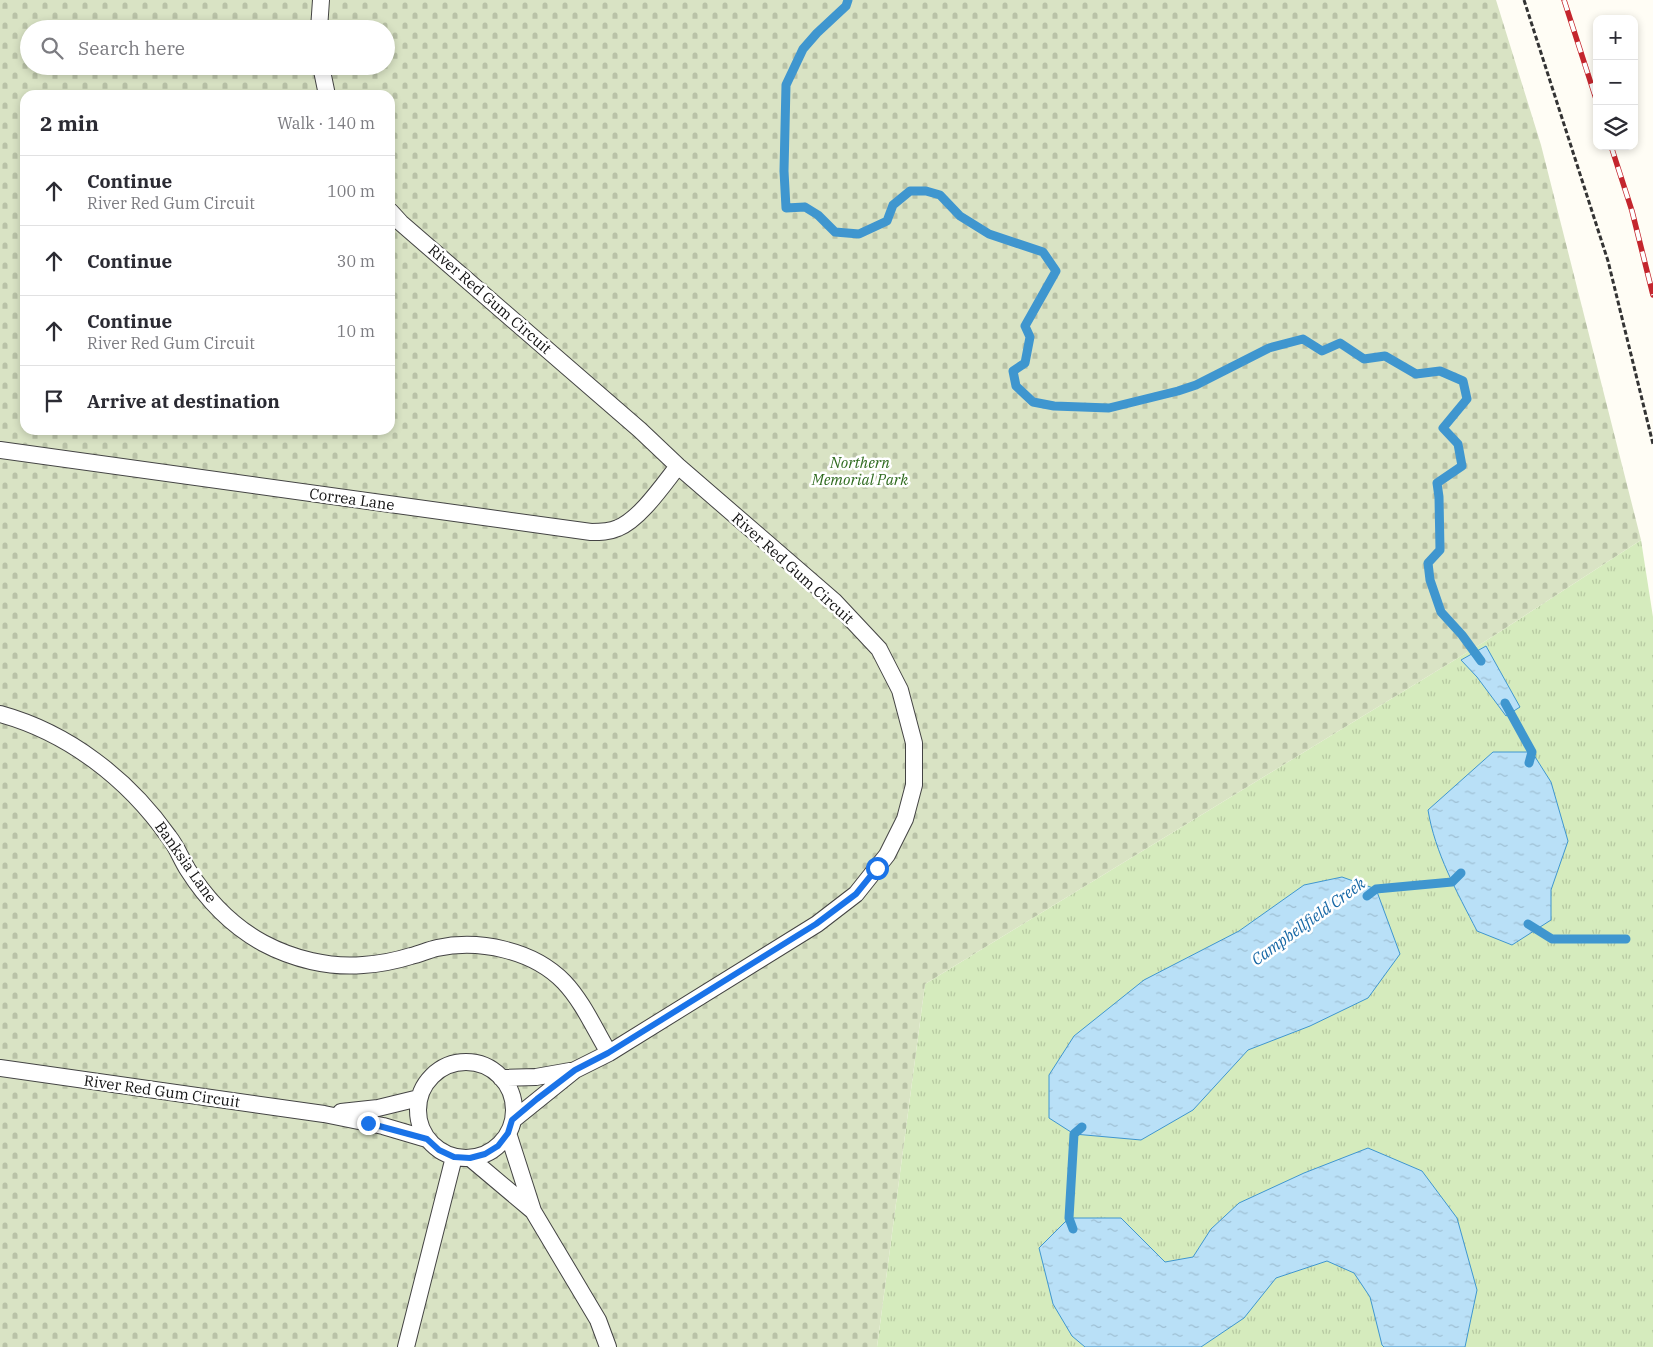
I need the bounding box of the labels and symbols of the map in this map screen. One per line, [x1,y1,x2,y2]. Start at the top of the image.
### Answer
street label: River Red Gum Circuit [424,240,556,358]
park label: Northern Memorial Park [811,453,908,489]
street label: Correa Lane [308,484,396,514]
street label: River Red Gum Circuit [728,508,858,628]
street label: Banksia Lane [151,818,221,906]
route start [866,857,889,880]
water label: Campbellfield Creek [1247,873,1369,969]
street label: River Red Gum Circuit [83,1071,241,1111]
route end [357,1112,380,1135]

